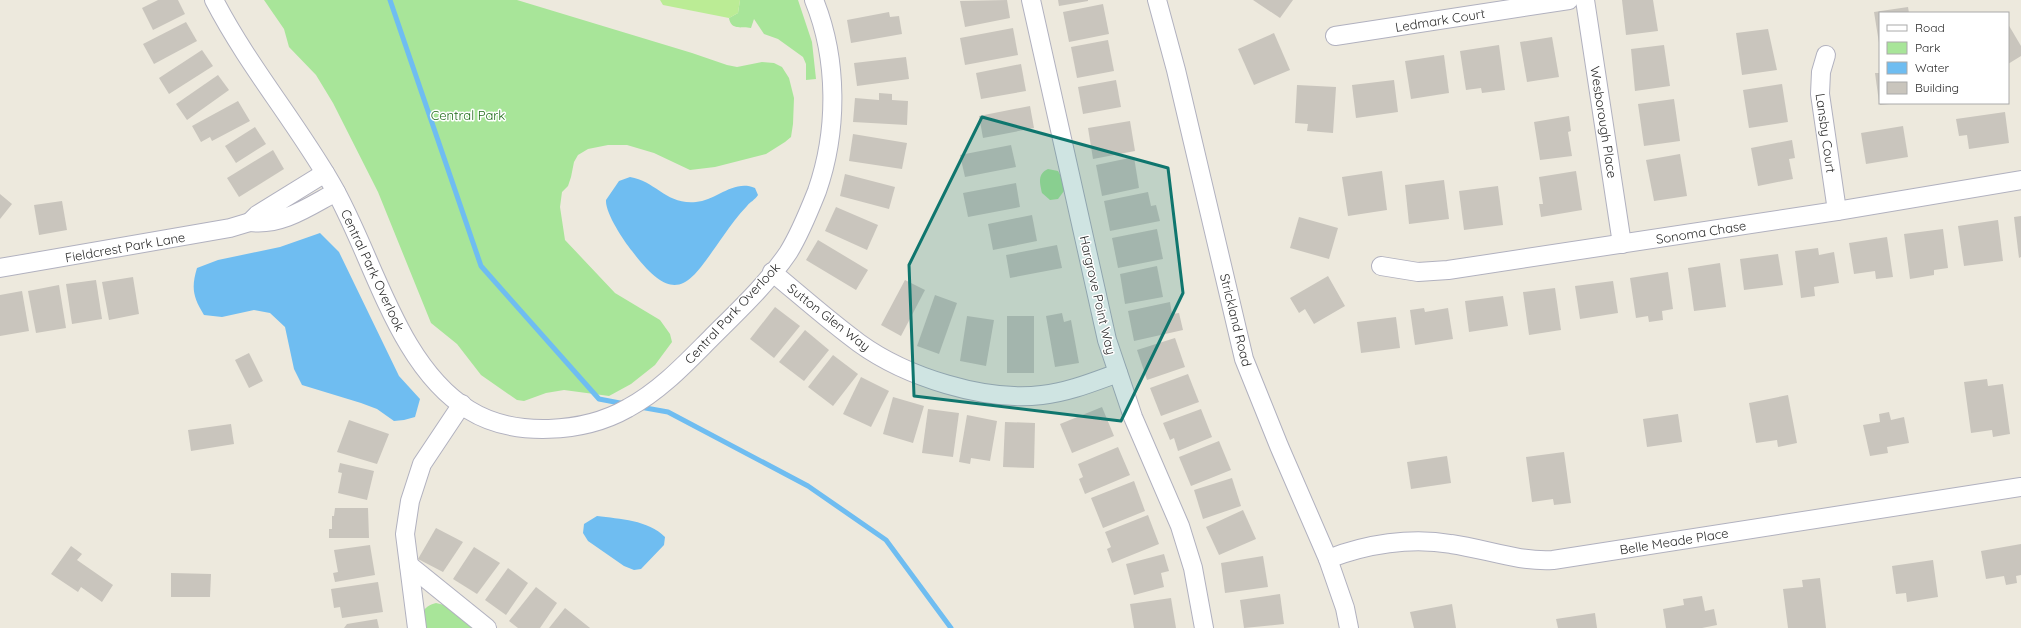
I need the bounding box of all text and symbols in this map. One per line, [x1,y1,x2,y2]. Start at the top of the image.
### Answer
street label: Ledmark Court [1394,5,1486,35]
legend [1879,12,2009,104]
text: Road [1915,20,1945,35]
text: Park [1915,40,1940,55]
text: Water [1915,60,1950,75]
street label: Wesborough Place [1587,65,1621,179]
text: Building [1915,80,1959,95]
street label: Lansby Court [1812,92,1840,174]
park label: Central Park [431,107,505,123]
street label: Central Park Overlook [338,206,408,334]
street label: Sonoma Chase [1655,217,1747,247]
street label: Fieldcrest Park Lane [64,229,186,265]
street label: Hargrove Point Way [1077,234,1119,356]
street label: Central Park Overlook [681,259,783,367]
street label: Strickland Road [1217,272,1255,368]
street label: Sutton Glen Way [785,280,873,354]
street label: Belle Meade Place [1618,524,1730,558]

